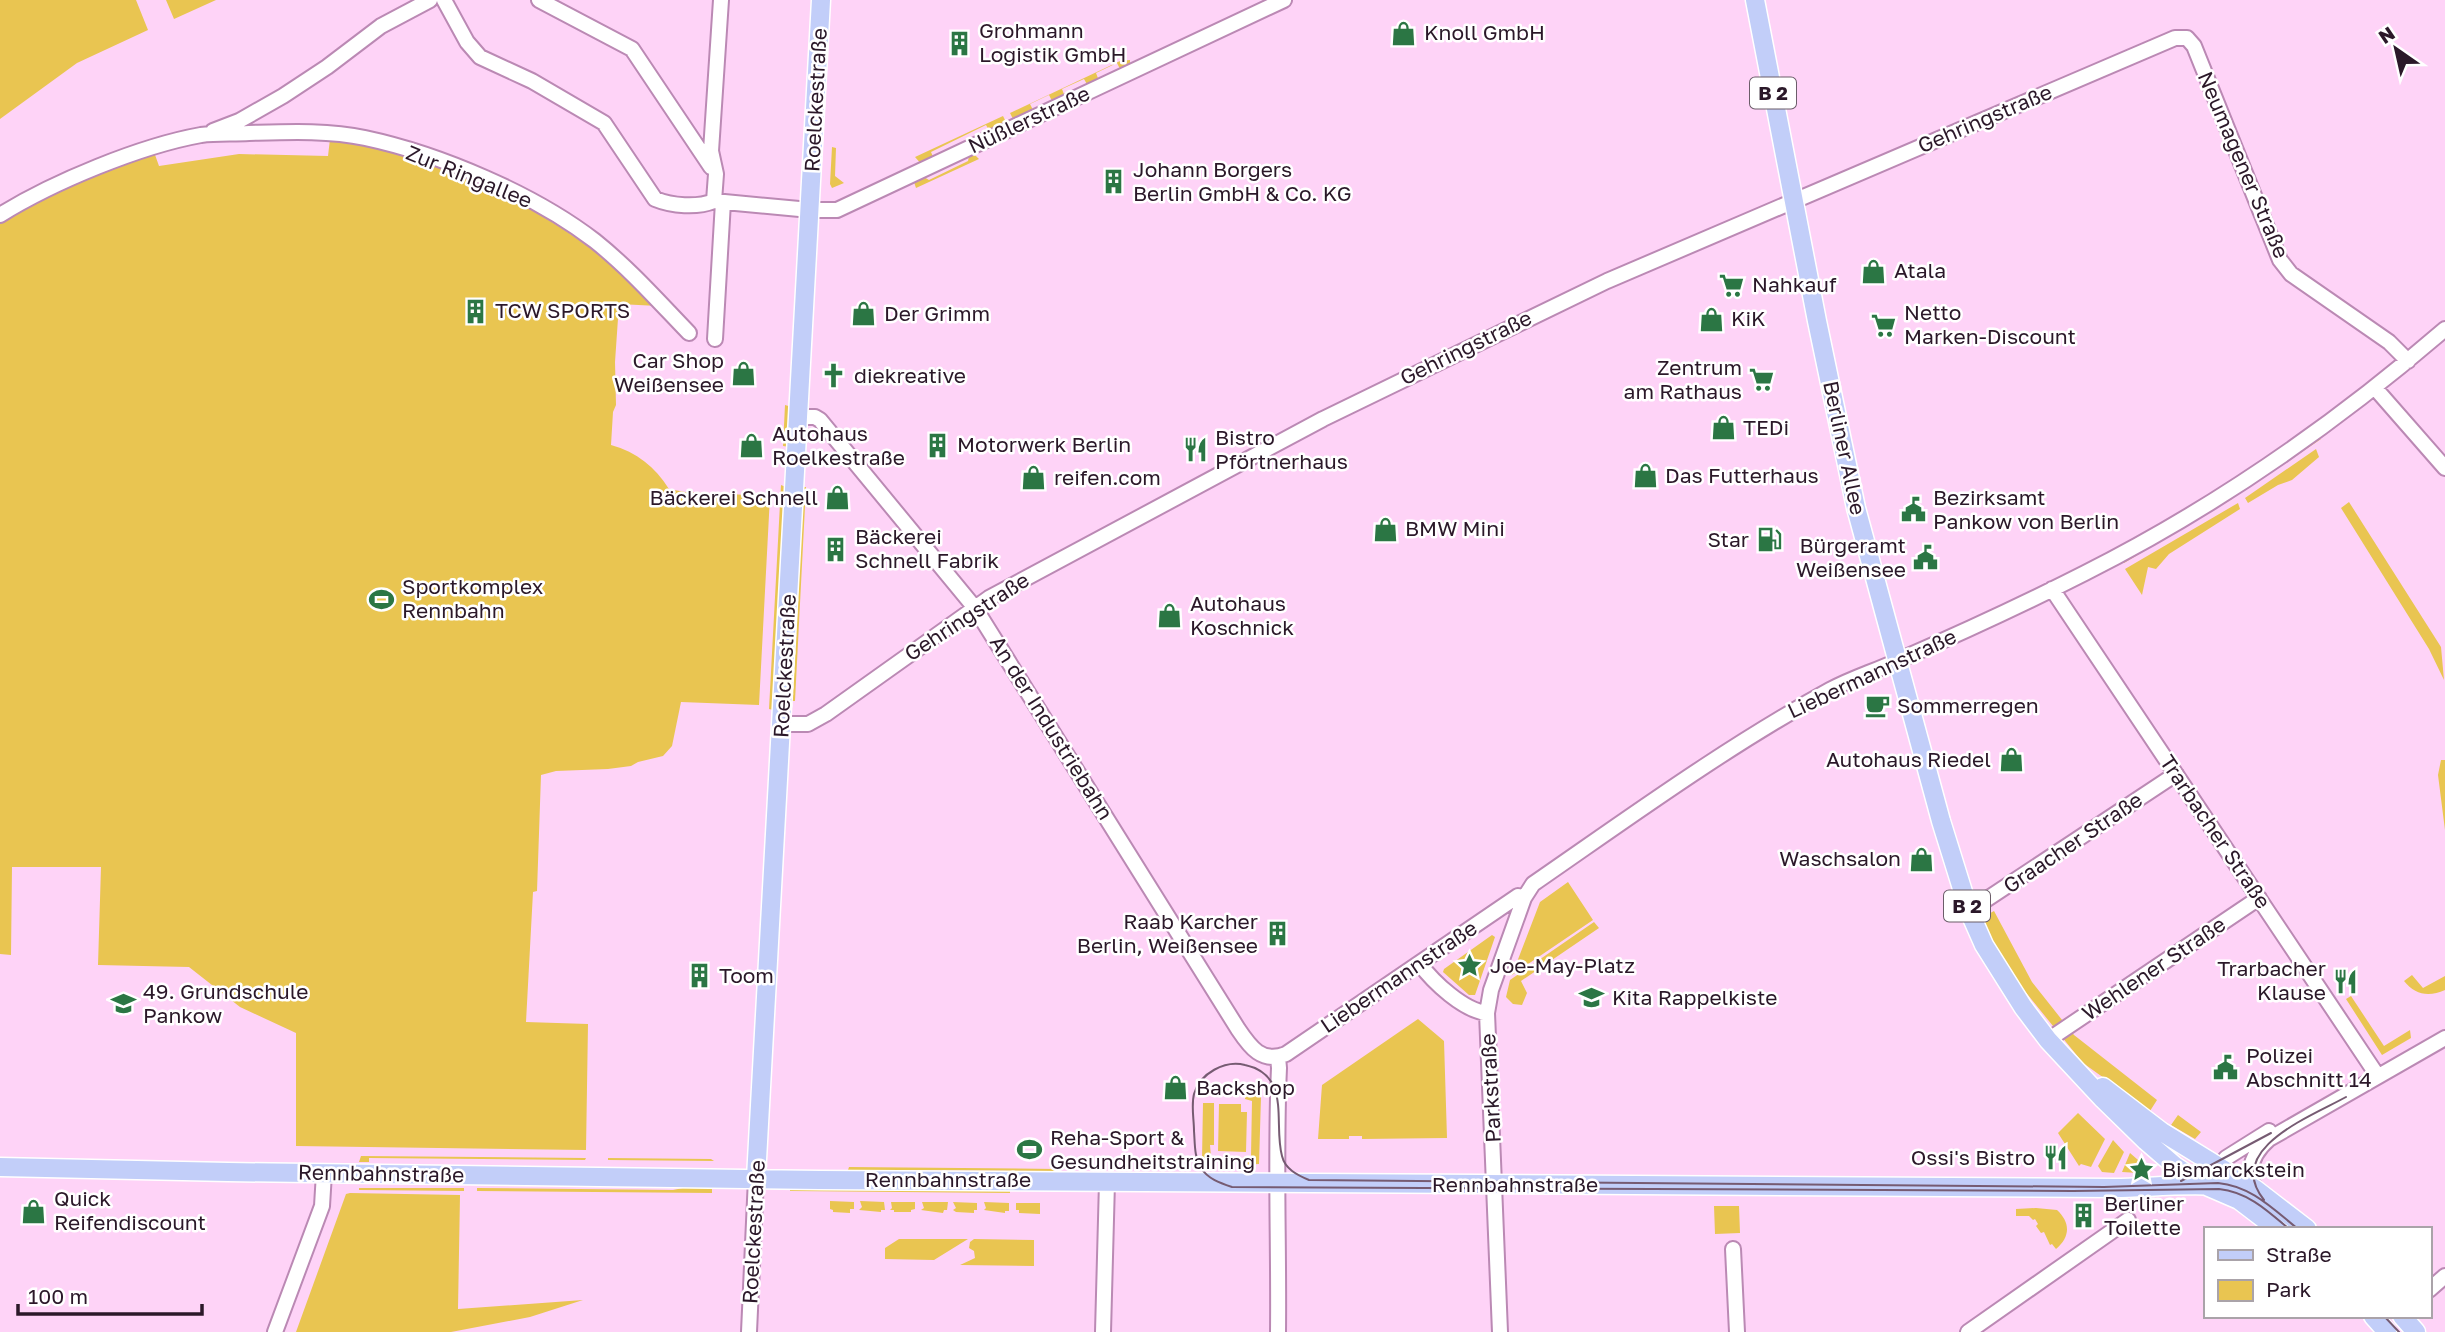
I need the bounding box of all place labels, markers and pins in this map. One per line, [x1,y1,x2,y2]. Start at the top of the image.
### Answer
place label: Grohmann Logistik GmbH [979,17,1126,67]
shop icon: Knoll GmbH [1390,19,1418,47]
place label: Knoll GmbH [1424,19,1545,45]
building icon: Grohmann Logistik GmbH [945,29,973,57]
place label: Johann Borgers Berlin GmbH & Co. KG [1133,156,1352,206]
building icon: Johann Borgers Berlin GmbH & Co. KG [1099,168,1127,196]
shop icon: Atala [1860,257,1888,285]
place label: Atala [1894,257,1946,283]
supermarket icon: Nahkauf [1718,271,1746,299]
place label: Nahkauf [1752,271,1837,297]
building icon: TCW SPORTS [461,297,489,325]
place label: TCW SPORTS [495,297,630,323]
place label: Netto Marken-Discount [1904,299,2076,349]
shop icon: Der Grimm [850,300,878,328]
place label: Der Grimm [884,300,990,326]
shop icon: KiK [1697,305,1725,333]
place label: KiK [1731,305,1766,331]
supermarket icon: Netto Marken-Discount [1870,311,1898,339]
place label: Car Shop Weißensee [614,347,724,397]
place label: Zentrum am Rathaus [1624,354,1742,404]
shop icon: Car Shop Weißensee [730,359,758,387]
church icon: diekreative [820,362,848,390]
place label: diekreative [854,362,966,388]
supermarket icon: Zentrum am Rathaus [1748,366,1776,394]
shop icon: TEDi [1709,414,1737,442]
place label: TEDi [1743,414,1789,440]
place label: Autohaus Roelkestraße [772,420,905,470]
place label: Bistro Pförtnerhaus [1215,424,1348,474]
building icon: Motorwerk Berlin [923,431,951,459]
place label: Motorwerk Berlin [957,431,1131,457]
shop icon: Autohaus Roelkestraße [738,432,766,460]
restaurant icon: Bistro Pförtnerhaus [1181,436,1209,464]
shop icon: Das Futterhaus [1631,462,1659,490]
place label: Das Futterhaus [1665,462,1819,488]
shop icon: reifen.com [1020,464,1048,492]
place label: reifen.com [1054,464,1161,490]
place label: Bäckerei Schnell [650,484,818,510]
shop icon: Bäckerei Schnell [824,484,852,512]
place label: Bezirksamt Pankow von Berlin [1933,484,2119,534]
public building icon: Bezirksamt Pankow von Berlin [1899,496,1927,524]
shop icon: BMW Mini [1371,515,1399,543]
place label: BMW Mini [1405,515,1505,541]
place label: Bäckerei Schnell Fabrik [855,523,999,573]
place label: Star [1708,526,1749,552]
fuel station icon: Star [1755,526,1783,554]
place label: Bürgeramt Weißensee [1796,532,1906,582]
building icon: Bäckerei Schnell Fabrik [821,535,849,563]
public building icon: Bürgeramt Weißensee [1912,544,1940,572]
place label: Sportkomplex Rennbahn [402,573,544,623]
sports icon: Sportkomplex Rennbahn [368,585,396,613]
place label: Autohaus Koschnick [1190,590,1294,640]
shop icon: Autohaus Koschnick [1156,602,1184,630]
cafe icon: Sommerregen [1863,692,1891,720]
place label: Sommerregen [1897,692,2039,718]
place label: Autohaus Riedel [1826,746,1991,772]
shop icon: Autohaus Riedel [1997,746,2025,774]
place label: Waschsalon [1779,845,1901,871]
shop icon: Waschsalon [1907,845,1935,873]
place label: Raab Karcher Berlin, Weißensee [1077,908,1258,958]
building icon: Raab Karcher Berlin, Weißensee [1264,920,1292,948]
place icon: Joe-May-Platz [1456,952,1484,980]
place label: Joe-May-Platz [1490,952,1635,978]
place label: Trarbacher Klause [2217,955,2326,1005]
building icon: Toom [685,962,713,990]
place label: Toom [719,962,774,988]
restaurant icon: Trarbacher Klause [2332,967,2360,995]
place label: 49. Grundschule Pankow [143,978,308,1028]
school or university icon: Kita Rappelkiste [1578,984,1606,1012]
place label: Kita Rappelkiste [1612,984,1778,1010]
school or university icon: 49. Grundschule Pankow [109,990,137,1018]
place label: Polizei Abschnitt 14 [2246,1042,2372,1092]
public building icon: Polizei Abschnitt 14 [2212,1054,2240,1082]
shop icon: Backshop [1162,1074,1190,1102]
place label: Backshop [1196,1074,1295,1100]
place label: Reha-Sport & Gesundheitstraining [1050,1124,1255,1174]
sports icon: Reha-Sport & Gesundheitstraining [1016,1136,1044,1164]
place label: Ossi's Bistro [1911,1144,2035,1170]
restaurant icon: Ossi's Bistro [2041,1144,2069,1172]
place icon: Bismarckstein [2128,1156,2156,1184]
place label: Bismarckstein [2162,1156,2305,1182]
place label: Quick Reifendiscount [54,1185,206,1235]
place label: Berliner Toilette [2104,1190,2184,1240]
shop icon: Quick Reifendiscount [20,1197,48,1225]
building icon: Berliner Toilette [2070,1202,2098,1230]

